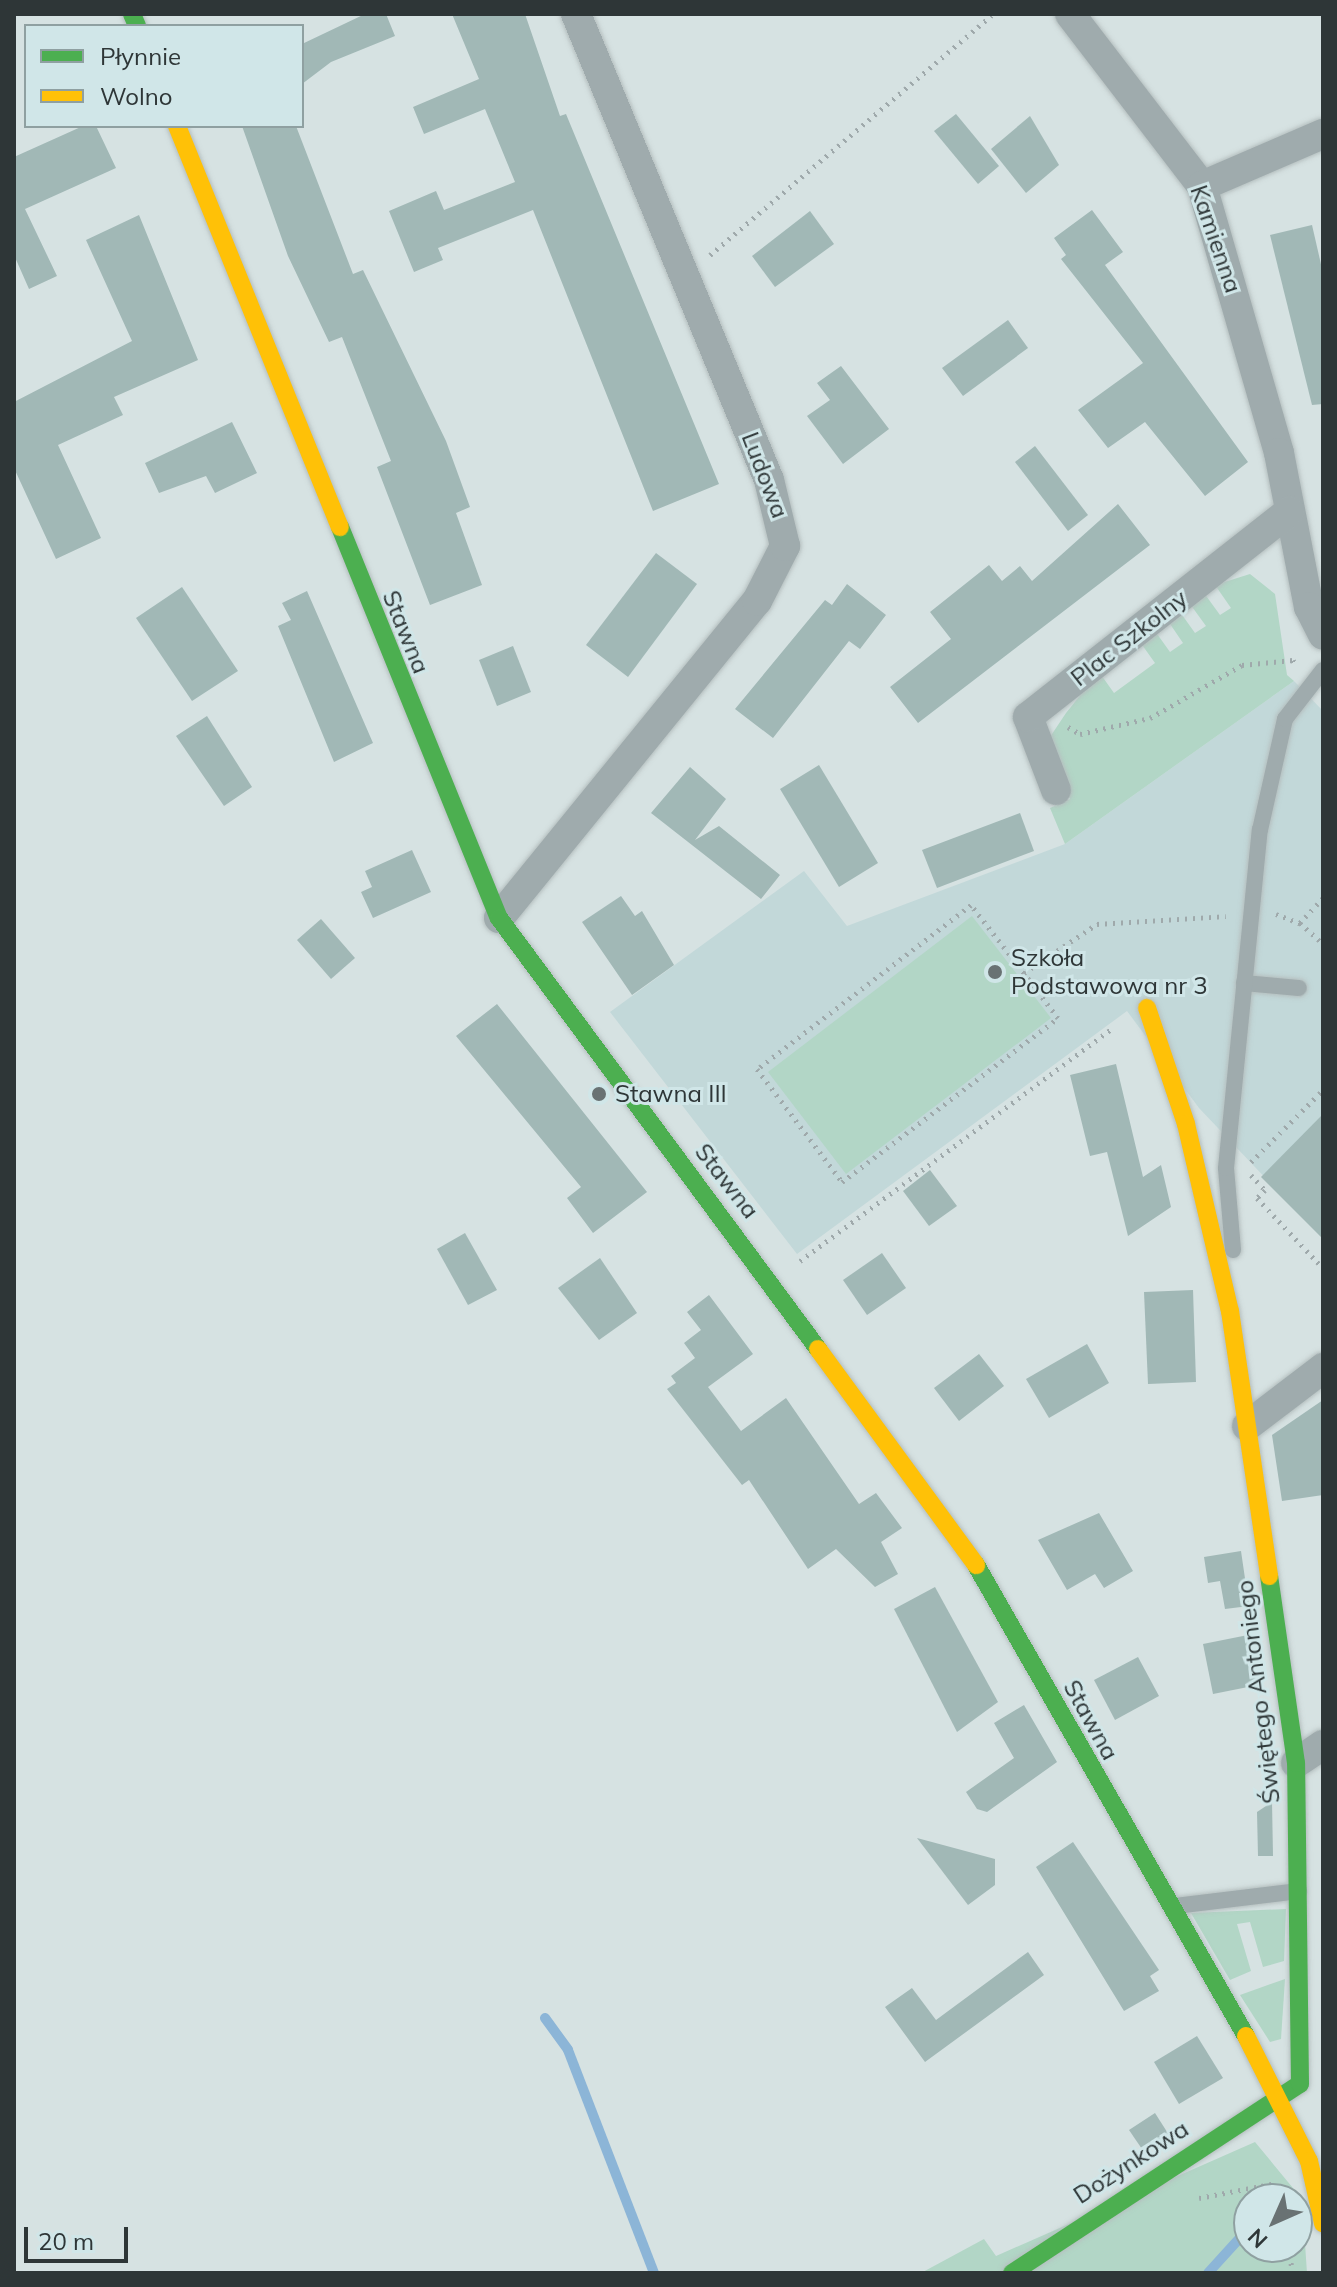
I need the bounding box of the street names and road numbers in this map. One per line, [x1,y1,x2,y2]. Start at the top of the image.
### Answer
street label: Kamienna [1184,181,1248,297]
street label: Ludowa [735,428,795,522]
street label: Plac Szkolny [1065,584,1193,692]
street label: Stawna [376,586,436,678]
street label: Stawna [689,1138,765,1224]
street label: Świętego Antoniego [1230,1579,1286,1805]
street label: Stawna [1057,1675,1125,1765]
street label: Dożynkowa [1068,2114,1194,2210]

